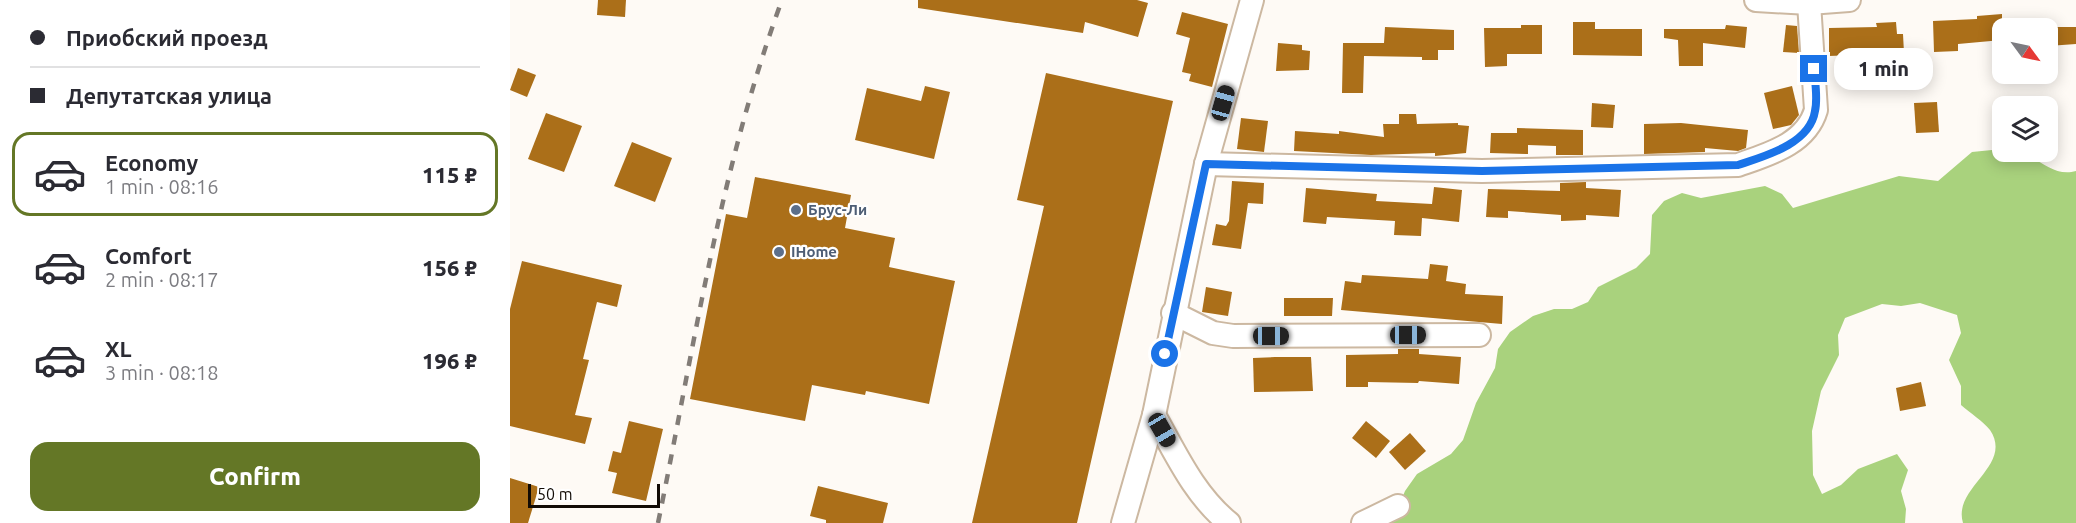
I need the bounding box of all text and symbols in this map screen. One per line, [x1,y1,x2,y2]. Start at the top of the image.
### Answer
north arrow [1992,18,2058,84]
map controls [1992,18,2058,162]
text: Приобский проезд [66,25,268,50]
callout: 1 min [1835,48,1934,90]
route end [1800,55,1827,82]
text: 1 min [1858,57,1909,80]
text: Депутатская улица [66,83,272,108]
car [1209,83,1237,123]
button: layers [1992,96,2058,162]
icon: car [33,147,87,201]
text: Economy [105,150,198,175]
text: 115 ₽ [422,162,477,187]
text: 1 min · 08:16 [105,175,219,198]
place label: Брус-Ли [808,201,867,218]
marker: Брус-Ли [789,203,803,217]
icon: car [33,240,87,294]
text: Comfort [105,243,192,268]
place label: IHome [791,243,837,260]
marker: IHome [772,245,786,259]
text: 156 ₽ [422,255,477,280]
text: 2 min · 08:17 [105,268,219,291]
car [1390,326,1426,344]
car [1253,327,1289,345]
icon: car [33,333,87,387]
text: XL [105,336,132,361]
route start [1151,340,1178,367]
text: 196 ₽ [422,348,477,373]
text: 3 min · 08:18 [105,361,219,384]
car [1145,410,1179,450]
button: Confirm [30,442,480,511]
scale bar [528,481,660,508]
text: 50 m [537,485,573,503]

